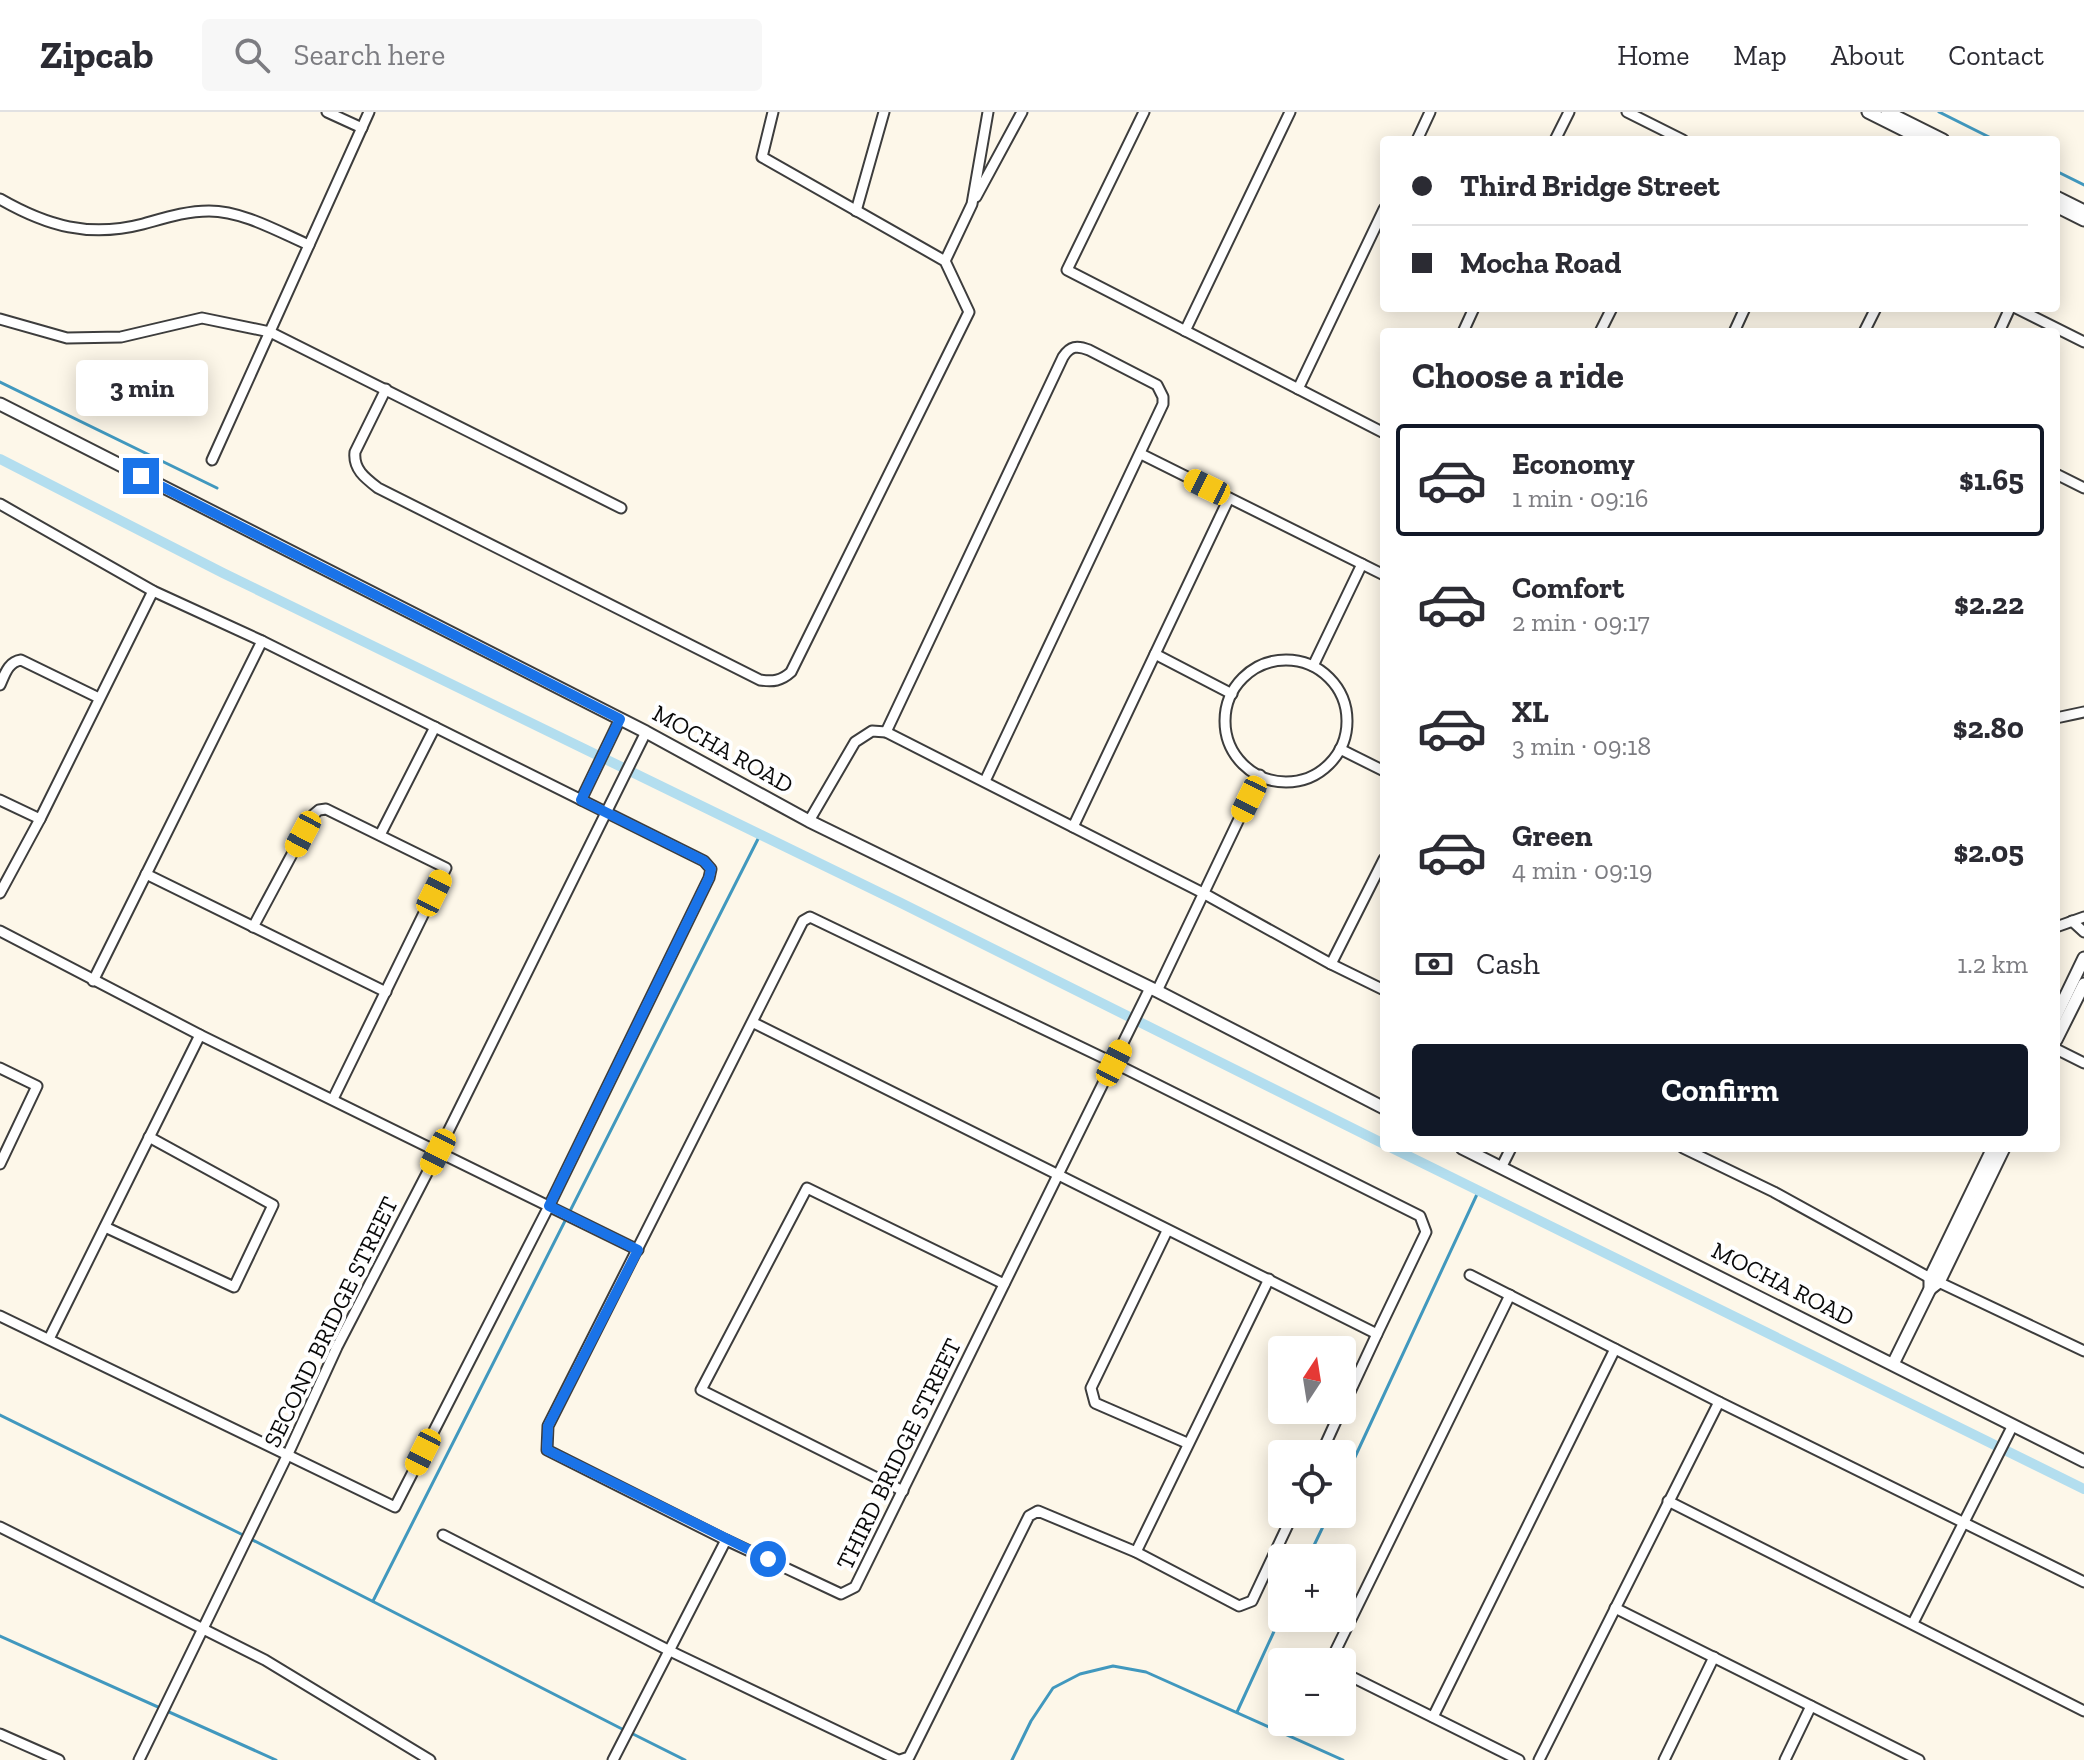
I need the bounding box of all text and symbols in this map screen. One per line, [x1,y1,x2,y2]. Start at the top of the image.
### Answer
search box [202,19,762,91]
text: Zipcab [40,32,154,78]
icon: search [230,33,274,77]
text: Search here [294,37,445,73]
text: Home [1617,39,1689,72]
text: Map [1733,39,1787,72]
text: About [1831,39,1904,72]
text: Contact [1948,39,2044,72]
text: Third Bridge Street [1460,168,1720,204]
text: Mocha Road [1460,245,1621,281]
text: Choose a ride [1412,354,1624,397]
callout: 3 min [75,360,207,416]
text: 3 min [110,372,174,404]
icon: car [1416,444,1488,516]
text: Economy [1512,446,1635,482]
route end [123,458,159,494]
text: $1.65 [1959,462,2024,498]
car [1180,466,1234,508]
text: 1 min · 09:16 [1512,482,1648,514]
icon: car [1416,568,1488,640]
text: Comfort [1512,570,1624,606]
text: $2.22 [1954,586,2024,622]
text: 2 min · 09:17 [1512,606,1650,638]
icon: car [1416,692,1488,764]
text: XL [1512,694,1549,730]
street label: MOCHA ROAD [648,698,799,799]
text: $2.80 [1953,710,2024,746]
text: 3 min · 09:18 [1512,730,1651,762]
car [1228,772,1270,826]
car [281,807,325,861]
icon: car [1416,816,1488,888]
text: Green [1512,818,1592,854]
text: $2.05 [1953,834,2024,870]
text: 4 min · 09:19 [1512,854,1652,886]
car [413,866,455,920]
icon: cash [1412,942,1456,986]
text: Cash [1476,946,1540,982]
text: 1.2 km [1957,948,2028,980]
car [1092,1036,1136,1090]
button: Confirm [1412,1044,2028,1136]
car [416,1125,460,1179]
street label: SECOND BRIDGE STREET [257,1192,404,1452]
street label: MOCHA ROAD [1707,1235,1859,1332]
street label: THIRD BRIDGE STREET [830,1333,967,1574]
north arrow [1268,1336,1356,1424]
map controls [1268,1336,1356,1736]
car [401,1425,445,1479]
button: locate [1268,1440,1356,1528]
route start [750,1541,786,1577]
button: + [1268,1544,1356,1632]
button: − [1268,1648,1356,1736]

